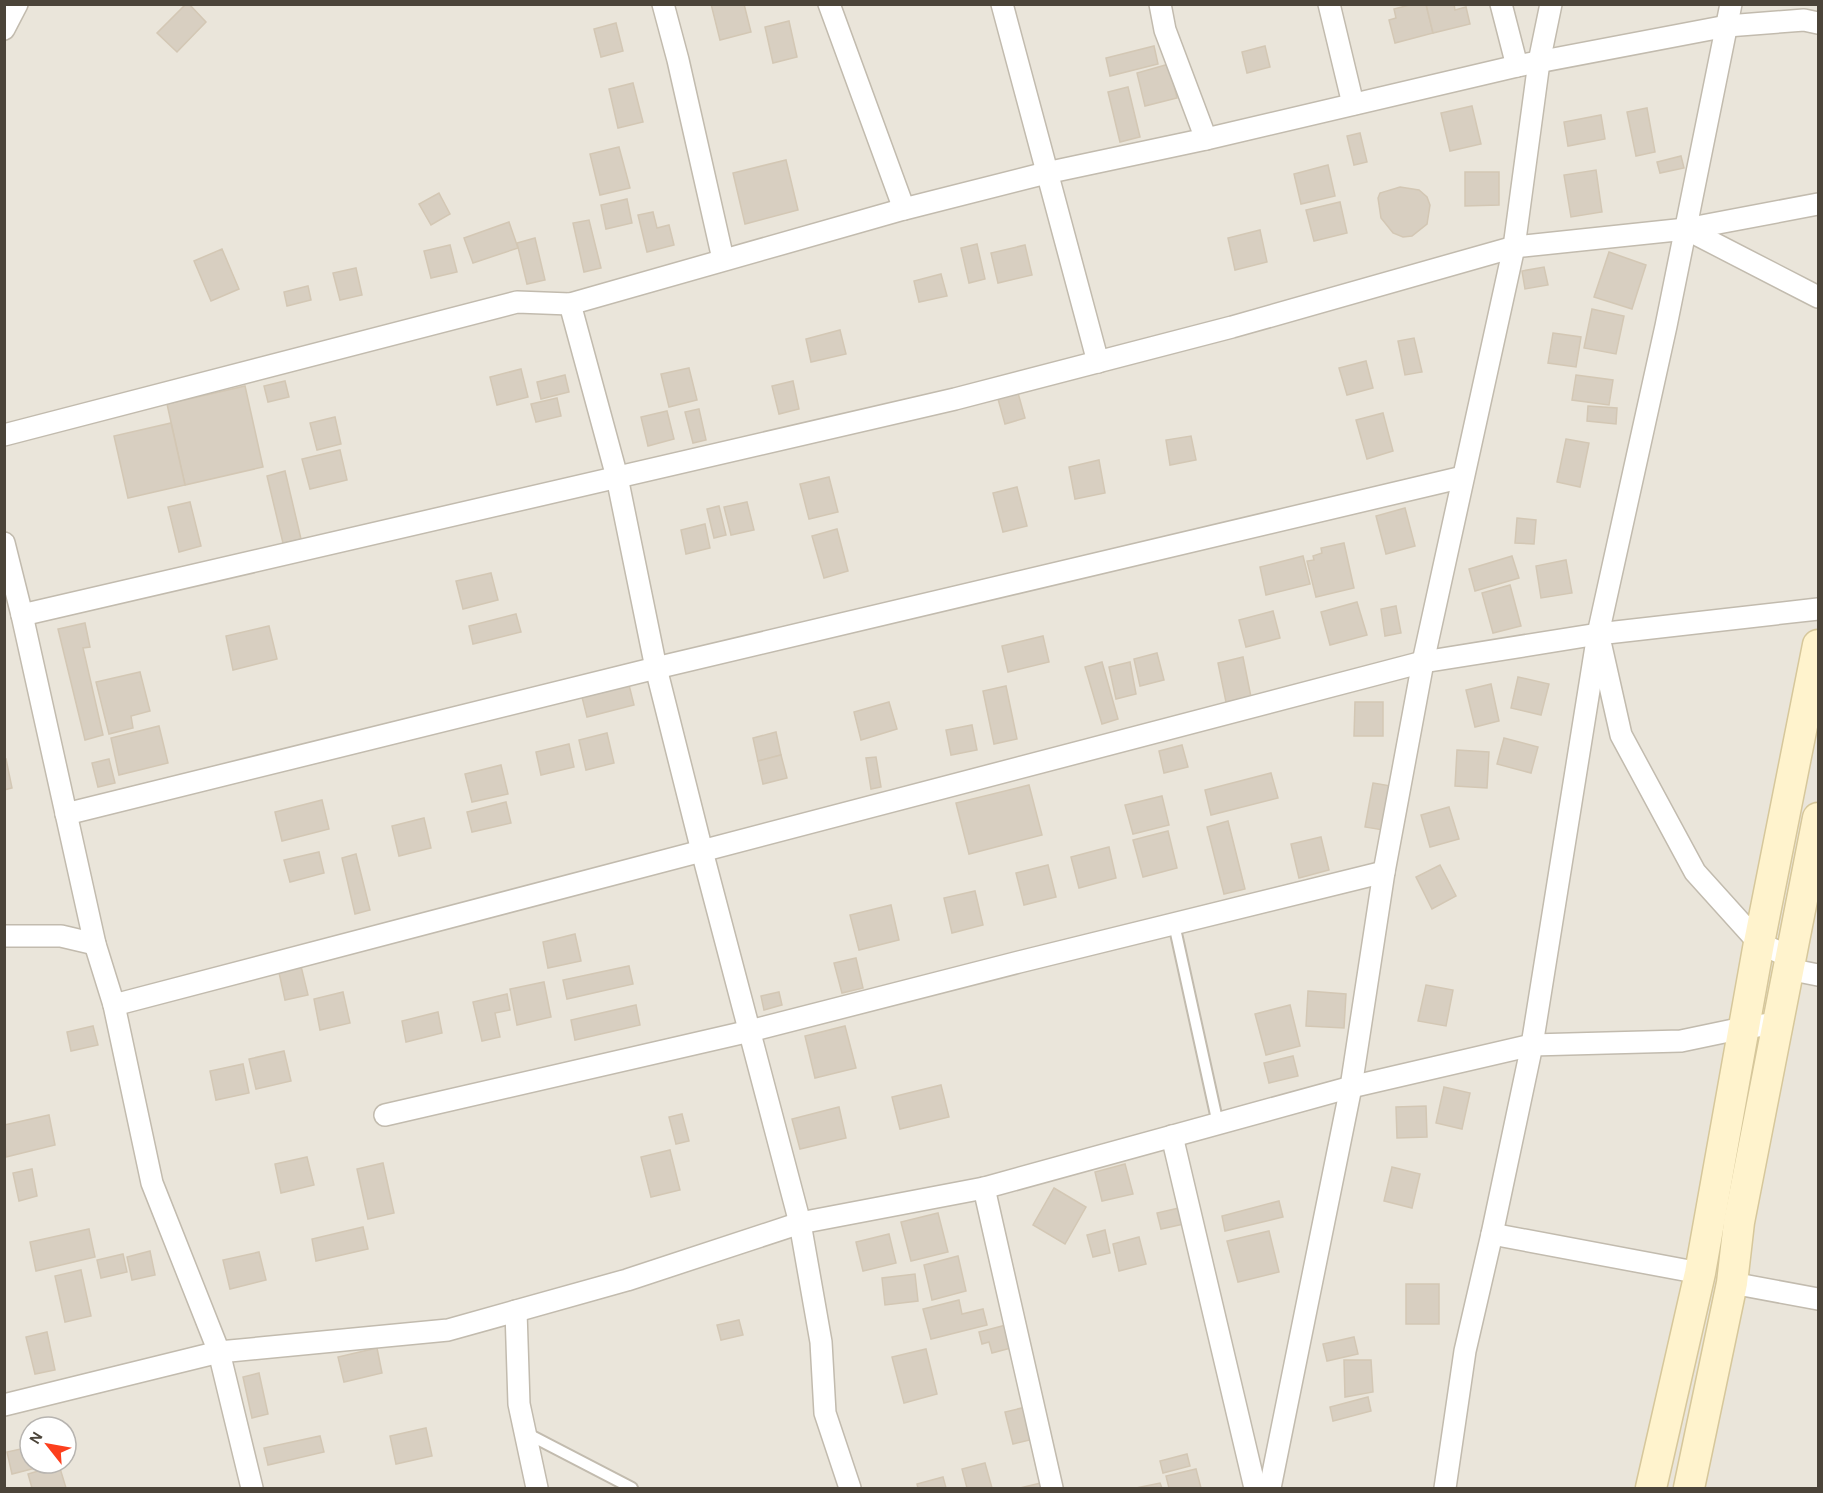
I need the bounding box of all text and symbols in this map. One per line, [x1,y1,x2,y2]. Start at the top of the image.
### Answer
north arrow [18,1415,78,1475]
text: N [26,1429,46,1447]

